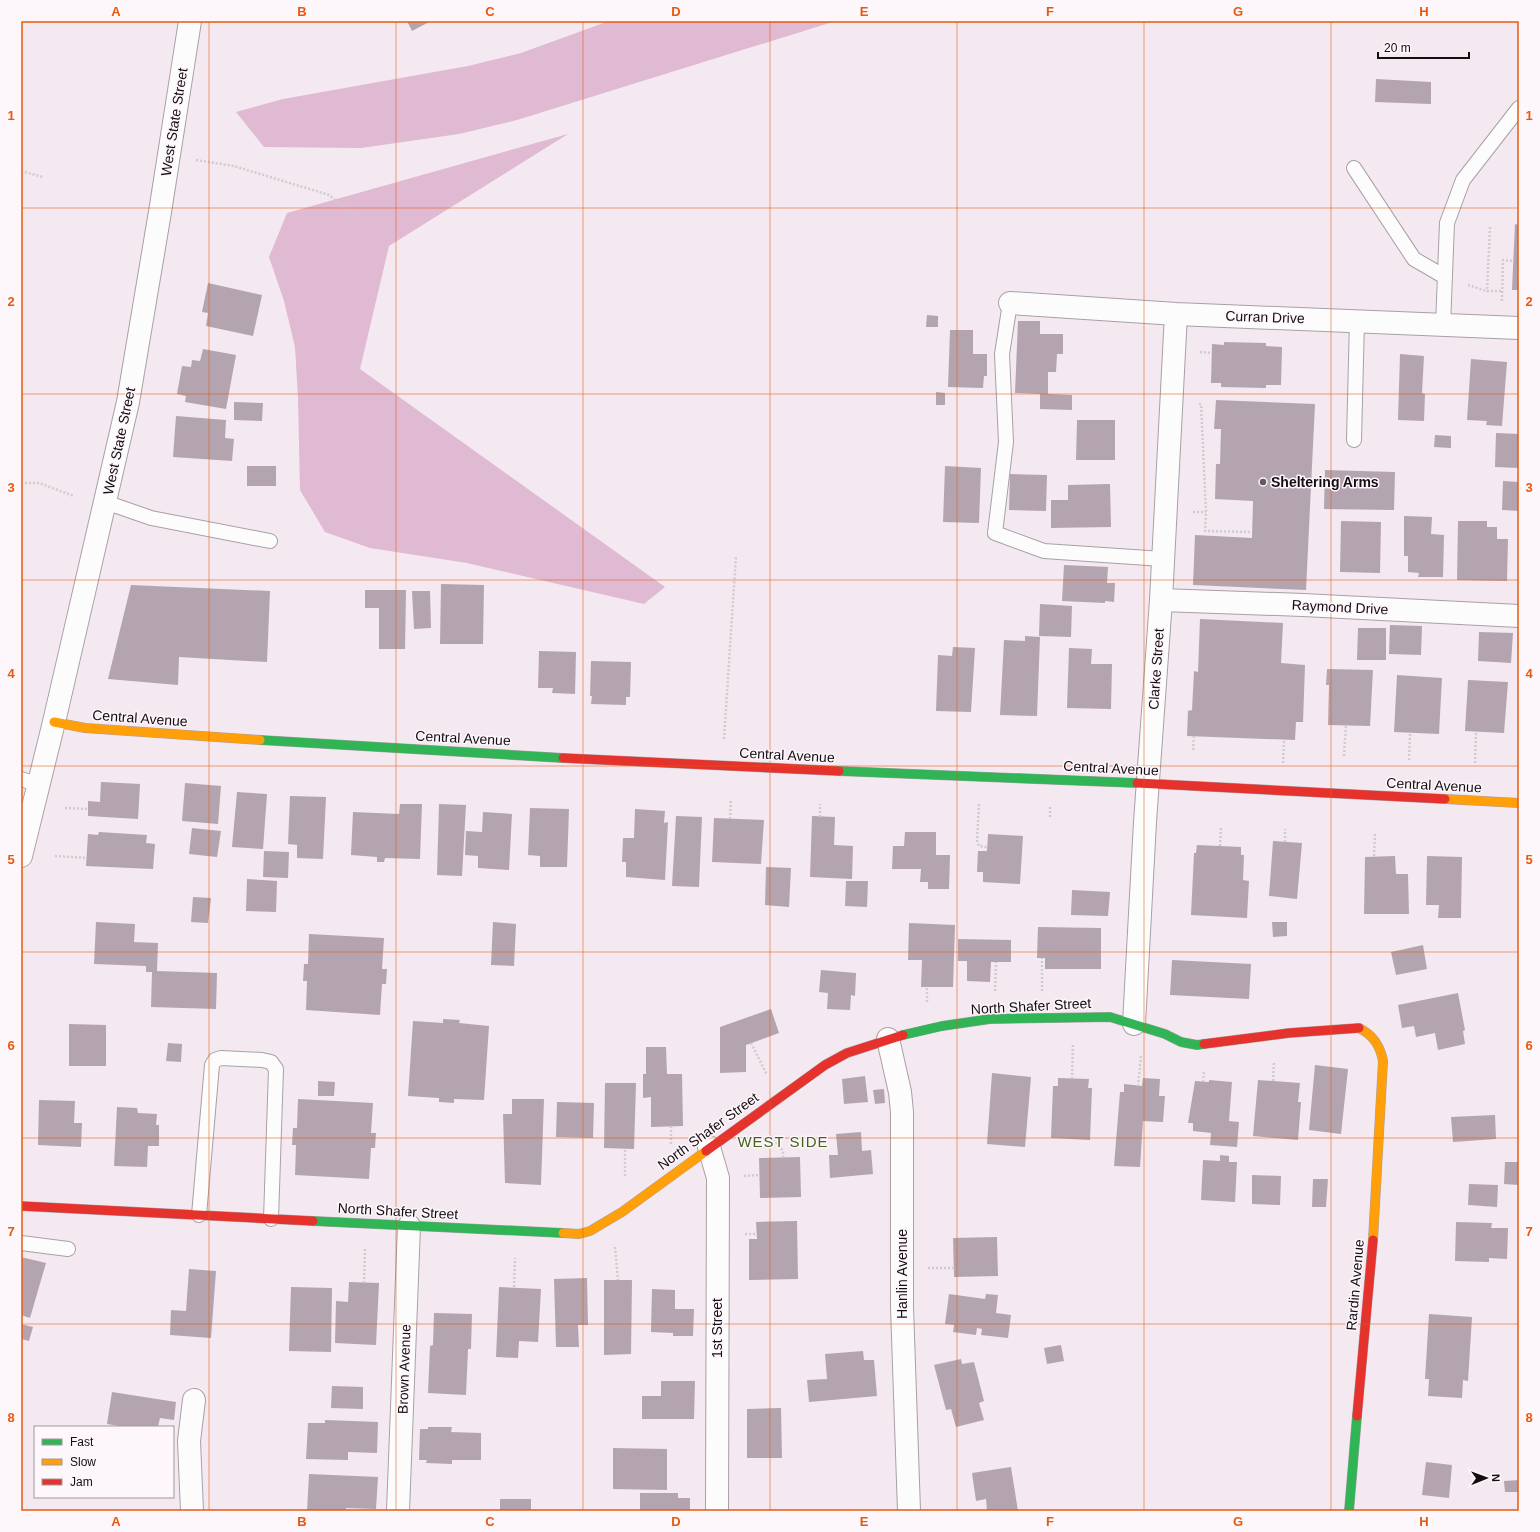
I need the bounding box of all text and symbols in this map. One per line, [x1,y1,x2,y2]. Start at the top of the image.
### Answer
text: A [111,4,121,19]
text: B [297,4,307,19]
text: C [485,4,495,19]
text: D [671,4,681,19]
text: E [860,4,869,19]
text: F [1046,4,1054,19]
text: G [1233,4,1243,19]
text: H [1419,4,1429,19]
scale bar [1378,34,1469,60]
text: 20 m [1384,41,1411,55]
street label: West State Street [158,67,190,177]
text: 1 [7,108,15,123]
text: 1 [1525,108,1533,123]
text: 2 [7,294,15,309]
text: 2 [1525,294,1533,309]
street label: Curran Drive [1225,308,1305,326]
street label: West State Street [100,386,138,496]
place label: Sheltering Arms [1271,474,1379,490]
marker: Sheltering Arms [1258,477,1268,487]
text: 3 [7,480,15,495]
text: 3 [1525,480,1533,495]
street label: Raymond Drive [1291,596,1389,618]
street label: Clarke Street [1145,628,1167,710]
text: 4 [7,666,15,681]
text: 4 [1525,666,1533,681]
street label: Central Avenue [92,707,188,729]
street label: Central Avenue [415,728,511,748]
street label: Central Avenue [739,745,835,765]
street label: Central Avenue [1063,758,1159,778]
street label: Central Avenue [1386,775,1482,795]
text: 5 [7,852,15,867]
text: 5 [1525,852,1533,867]
street label: North Shafer Street [970,995,1092,1017]
text: 6 [7,1038,15,1053]
text: 6 [1525,1038,1533,1053]
street label: North Shafer Street [655,1089,762,1173]
district label: WEST SIDE [737,1133,829,1150]
street label: North Shafer Street [337,1200,459,1222]
text: 7 [7,1224,15,1239]
text: 7 [1525,1224,1533,1239]
street label: Hanlin Avenue [894,1229,910,1319]
street label: Rardin Avenue [1343,1238,1367,1331]
street label: 1st Street [709,1298,725,1358]
street label: Brown Avenue [394,1324,414,1414]
text: 8 [7,1410,15,1425]
text: 8 [1525,1410,1533,1425]
legend [34,1426,174,1498]
text: Fast [70,1435,94,1449]
text: Slow [70,1455,96,1469]
north arrow [1466,1458,1506,1498]
text: N [1490,1474,1502,1482]
text: Jam [70,1475,93,1489]
text: A [111,1514,121,1529]
text: B [297,1514,307,1529]
text: C [485,1514,495,1529]
text: D [671,1514,681,1529]
text: E [860,1514,869,1529]
text: F [1046,1514,1054,1529]
text: G [1233,1514,1243,1529]
text: H [1419,1514,1429,1529]

